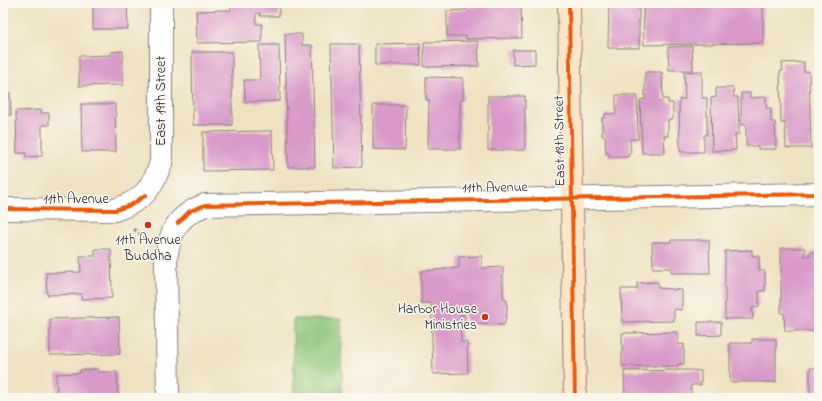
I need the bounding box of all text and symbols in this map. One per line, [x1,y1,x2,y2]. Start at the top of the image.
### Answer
street label: East 19th Street [151,56,172,146]
street label: East 18th Street [549,95,571,187]
street label: 11th Avenue [462,177,529,199]
street label: 11th Avenue [43,189,110,210]
marker: 11th Avenue Buddha [143,220,153,230]
place label: 11th Avenue Buddha [115,230,182,267]
place label: Harbor House Ministries [398,299,478,336]
marker: Harbor House Ministries [480,312,490,322]

